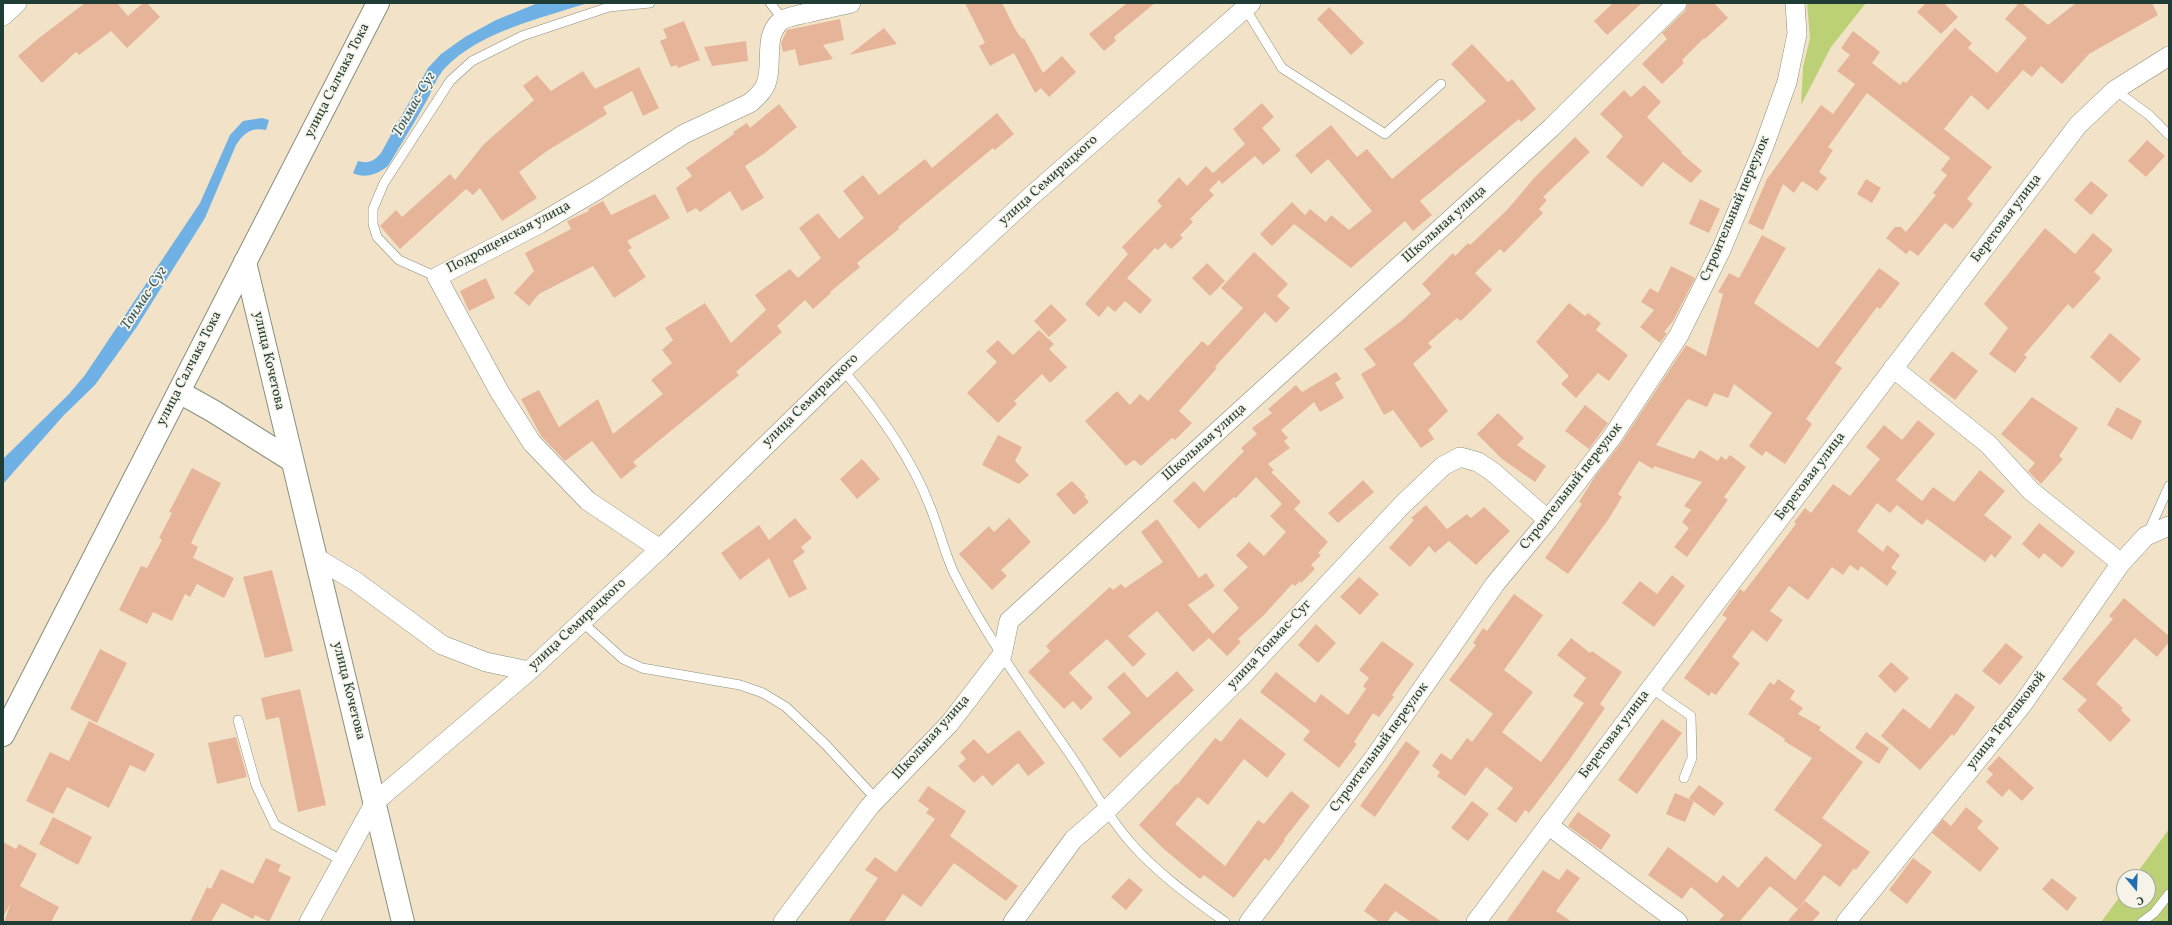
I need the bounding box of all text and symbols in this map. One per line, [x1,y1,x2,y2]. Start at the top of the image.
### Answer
street label: улица Салчака Тока [302,21,374,141]
water label: Тонмас-Суг [389,69,441,141]
street label: улица Семирацкого [996,132,1102,230]
street label: Строительный переулок [1698,134,1774,284]
street label: Береговая улица [1968,171,2046,267]
street label: Школьная улица [1399,183,1491,267]
street label: Подрощенская улица [444,198,574,278]
water label: Тонмас-Суг [118,264,172,334]
street label: улица Салчака Тока [154,309,226,429]
street label: улица Кочетова [248,310,288,412]
street label: улица Семирацкого [759,351,863,451]
street label: Школьная улица [1159,401,1251,485]
street label: Строительный переулок [1517,420,1627,554]
street label: Береговая улица [1772,429,1850,525]
street label: улица Семирацкого [526,575,630,675]
street label: улица Тонмас-Суг [1224,597,1316,693]
street label: улица Кочетова [328,640,368,742]
street label: улица Терешковой [1964,669,2050,773]
street label: Строительный переулок [1327,680,1433,816]
street label: Береговая улица [1576,687,1654,783]
street label: Школьная улица [890,692,974,784]
north arrow [2116,869,2156,909]
text: С [2134,892,2146,908]

